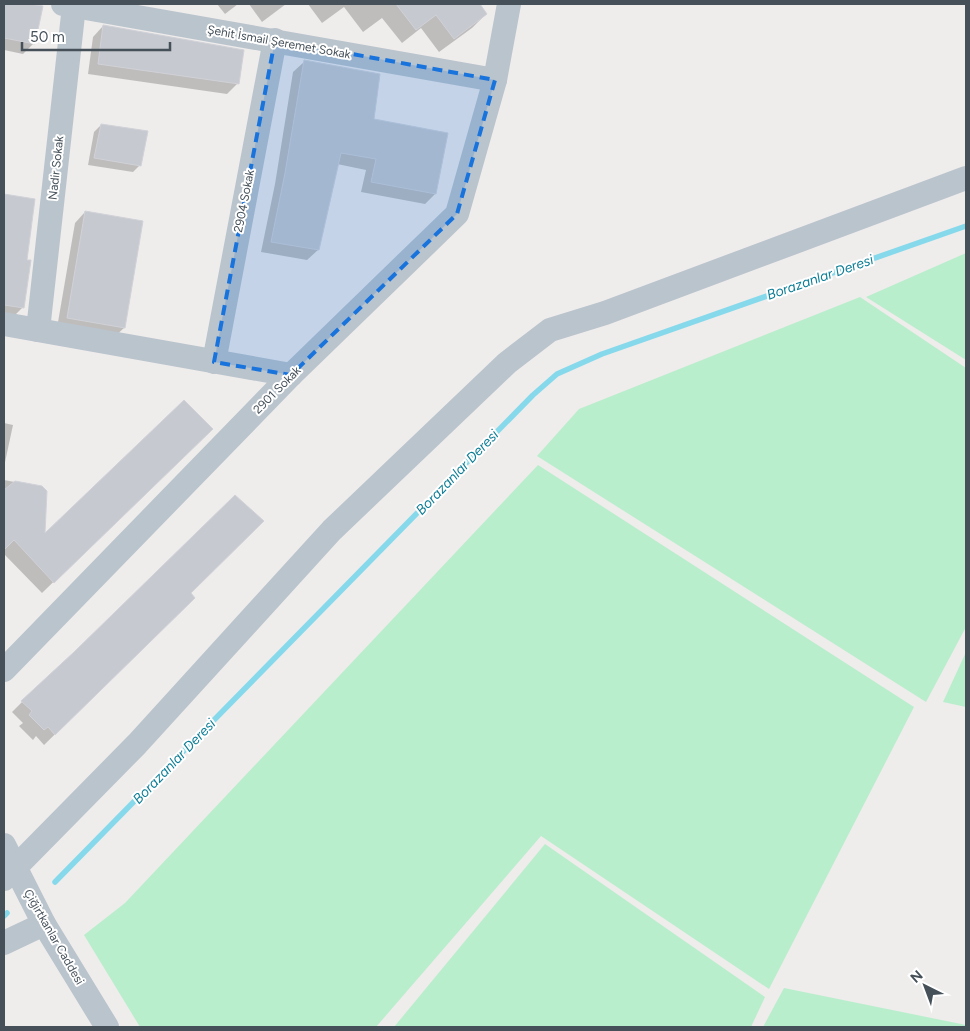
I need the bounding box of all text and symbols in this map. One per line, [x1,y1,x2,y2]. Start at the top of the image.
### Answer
scale bar [22,20,170,52]
street label: Şehit İsmail Şeremet Sokak [206,22,352,62]
text: 50 m [30,28,65,46]
street label: Nadir Sokak [46,135,66,201]
street label: 2904 Sokak [231,168,257,234]
water label: Borazanlar Deresi [765,251,876,304]
street label: 2901 Sokak [250,363,304,417]
water label: Borazanlar Deresi [412,426,503,518]
water label: Borazanlar Deresi [129,715,220,807]
street label: Çiğirtkanlar Caddesi [21,887,87,987]
north arrow [900,961,950,1011]
text: N [907,967,926,987]

